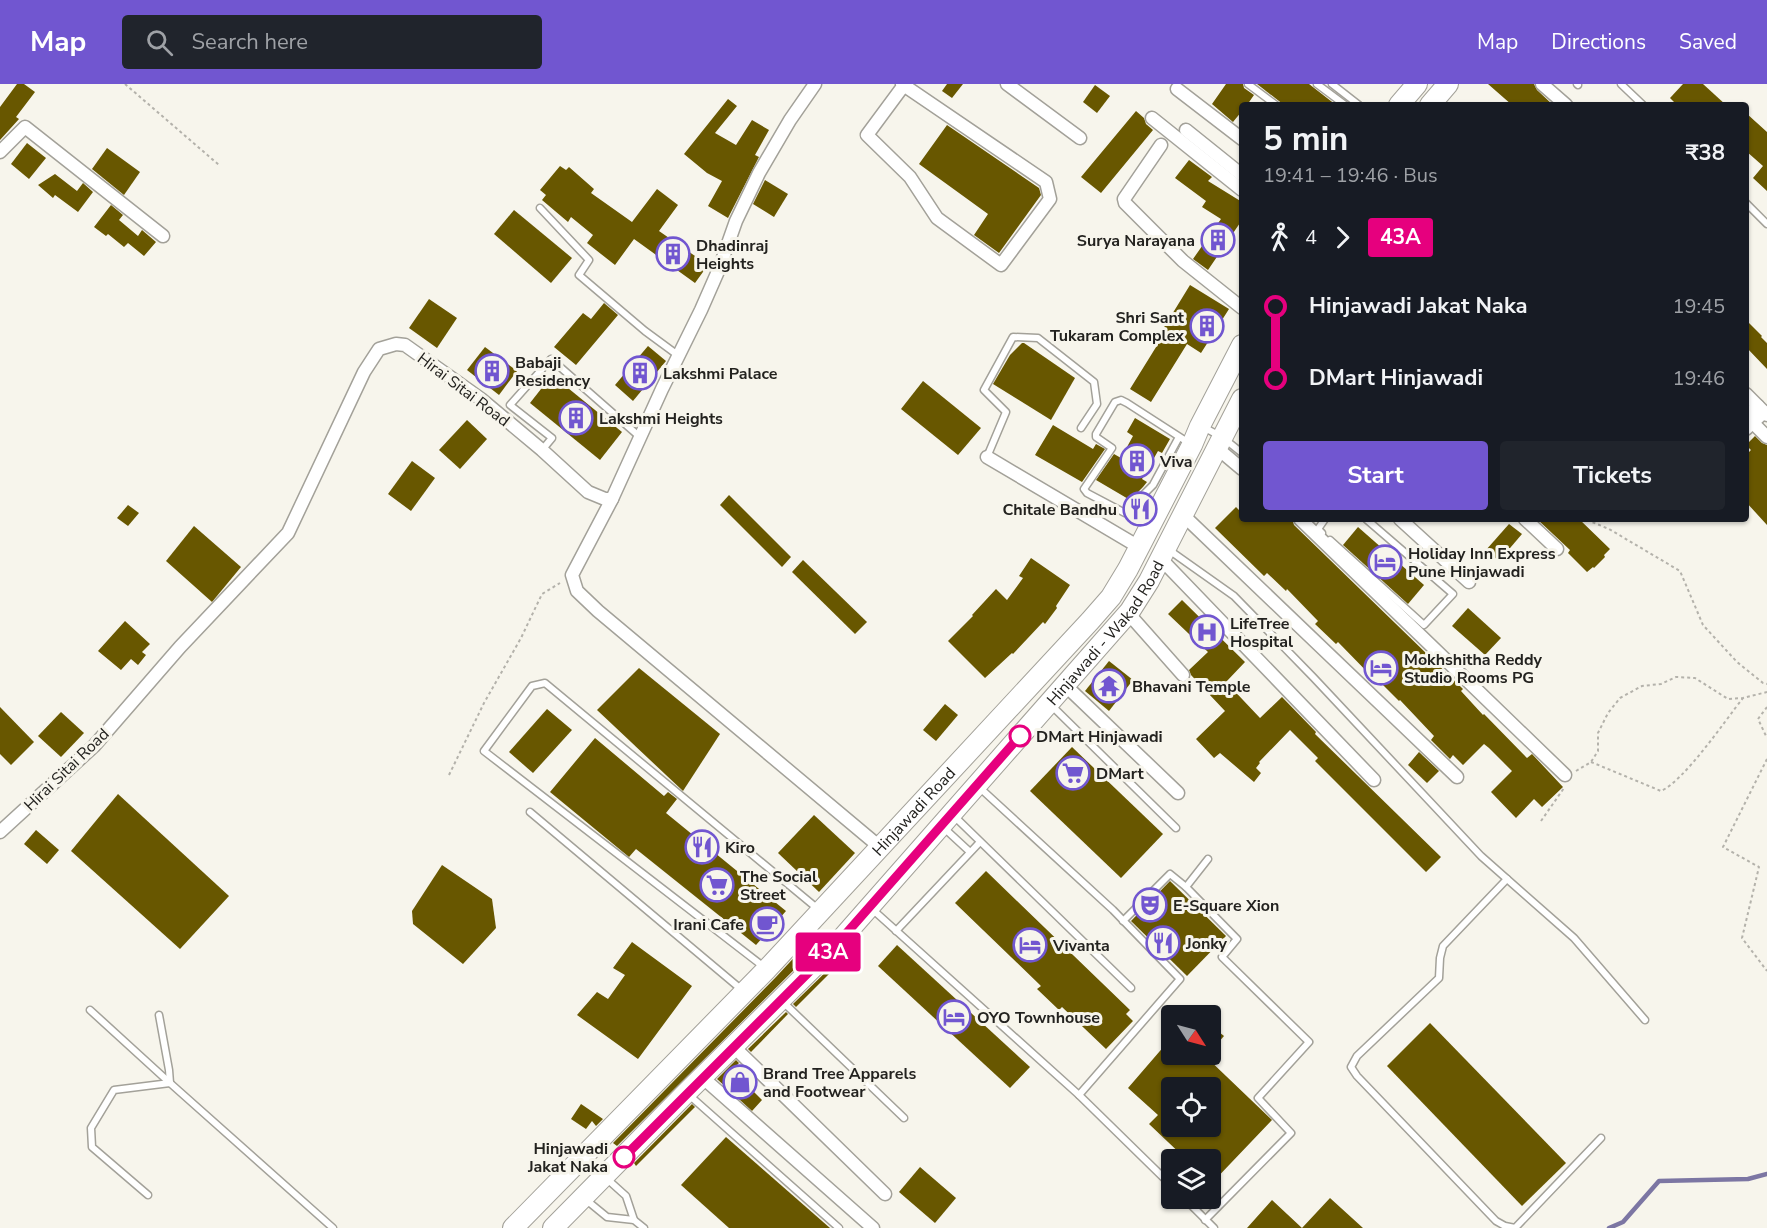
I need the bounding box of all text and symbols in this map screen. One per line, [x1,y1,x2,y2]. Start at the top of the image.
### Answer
search box [122,15,542,69]
text: Map [30,23,86,61]
icon: search [143,26,176,59]
text: Search here [191,27,308,57]
text: Map [1477,28,1518,56]
text: Directions [1551,28,1646,56]
text: Saved [1679,28,1737,56]
text: 5 min [1263,117,1348,162]
text: ₹38 [1685,138,1725,168]
text: 19:41 – 19:46 · Bus [1263,162,1438,189]
icon: walk [1263,221,1296,254]
icon: forward [1326,221,1359,254]
building icon: Surya Narayana [1200,222,1236,258]
text: 43A [1380,223,1421,251]
text: 4 [1305,224,1317,251]
place label: Surya Narayana [1077,230,1195,252]
place label: Dhadinraj Heights [696,235,768,275]
building icon: Dhadinraj Heights [655,236,691,272]
text: Hinjawadi Jakat Naka [1309,291,1528,321]
text: 19:45 [1672,293,1725,320]
place label: Shri Sant Tukaram Complex [1050,307,1185,347]
building icon: Shri Sant Tukaram Complex [1189,308,1225,344]
street label: Hirai Sitai Road [413,348,514,432]
place label: Babaji Residency [515,352,591,392]
building icon: Babaji Residency [474,353,510,389]
building icon: Lakshmi Palace [622,355,658,391]
place label: Lakshmi Palace [663,363,778,385]
text: DMart Hinjawadi [1309,363,1483,393]
text: 19:46 [1672,365,1725,392]
building icon: Lakshmi Heights [558,400,594,436]
place label: Lakshmi Heights [599,408,723,430]
button: Start [1263,441,1488,510]
button: Tickets [1500,441,1725,510]
building icon: Viva [1119,443,1155,479]
place label: Viva [1159,451,1193,473]
restaurant icon: Chitale Bandhu [1122,491,1158,527]
place label: Chitale Bandhu [1002,499,1117,521]
place label: Holiday Inn Express Pune Hinjawadi [1408,543,1556,583]
hotel icon: Holiday Inn Express Pune Hinjawadi [1367,544,1403,580]
street label: Hinjawadi - Wakad Road [1042,557,1170,710]
place label: LifeTree Hospital [1230,613,1293,653]
hospital icon: LifeTree Hospital [1189,614,1225,650]
place label: Mokhshitha Reddy Studio Rooms PG [1404,649,1543,689]
hotel icon: Mokhshitha Reddy Studio Rooms PG [1363,650,1399,686]
temple icon: Bhavani Temple [1091,668,1127,704]
place label: Bhavani Temple [1132,676,1251,698]
street label: Hirai Sitai Road [19,723,114,816]
marker: DMart Hinjawadi [1009,725,1031,747]
place label: DMart Hinjawadi [1036,726,1163,748]
supermarket icon: DMart [1055,755,1091,791]
street label: Hinjawadi Road [868,763,961,861]
place label: DMart [1096,763,1145,785]
restaurant icon: Kiro [684,829,720,865]
place label: Kiro [725,837,755,859]
place label: The Social Street [740,866,817,906]
supermarket icon: The Social Street [699,867,735,903]
theatre icon: E-Square Xion [1132,887,1168,923]
place label: E-Square Xion [1173,895,1279,917]
cafe icon: Irani Cafe [749,906,785,942]
place label: Irani Cafe [673,914,744,936]
restaurant icon: Jonky [1145,925,1181,961]
hotel icon: Vivanta [1012,927,1048,963]
line badge: 43A [794,932,862,972]
place label: Jonky [1185,933,1228,955]
place label: Vivanta [1052,935,1110,957]
text: 43A [808,938,848,966]
hotel icon: OYO Townhouse [936,999,972,1035]
north arrow [1161,1005,1221,1065]
map controls [1161,1005,1221,1209]
place label: OYO Townhouse [977,1007,1100,1029]
place label: Brand Tree Apparels and Footwear [763,1063,916,1103]
shop icon: Brand Tree Apparels and Footwear [722,1064,758,1100]
button: locate [1161,1077,1221,1137]
place label: Hinjawadi Jakat Naka [527,1138,608,1178]
marker: Hinjawadi Jakat Naka [613,1146,635,1168]
button: layers [1161,1149,1221,1209]

